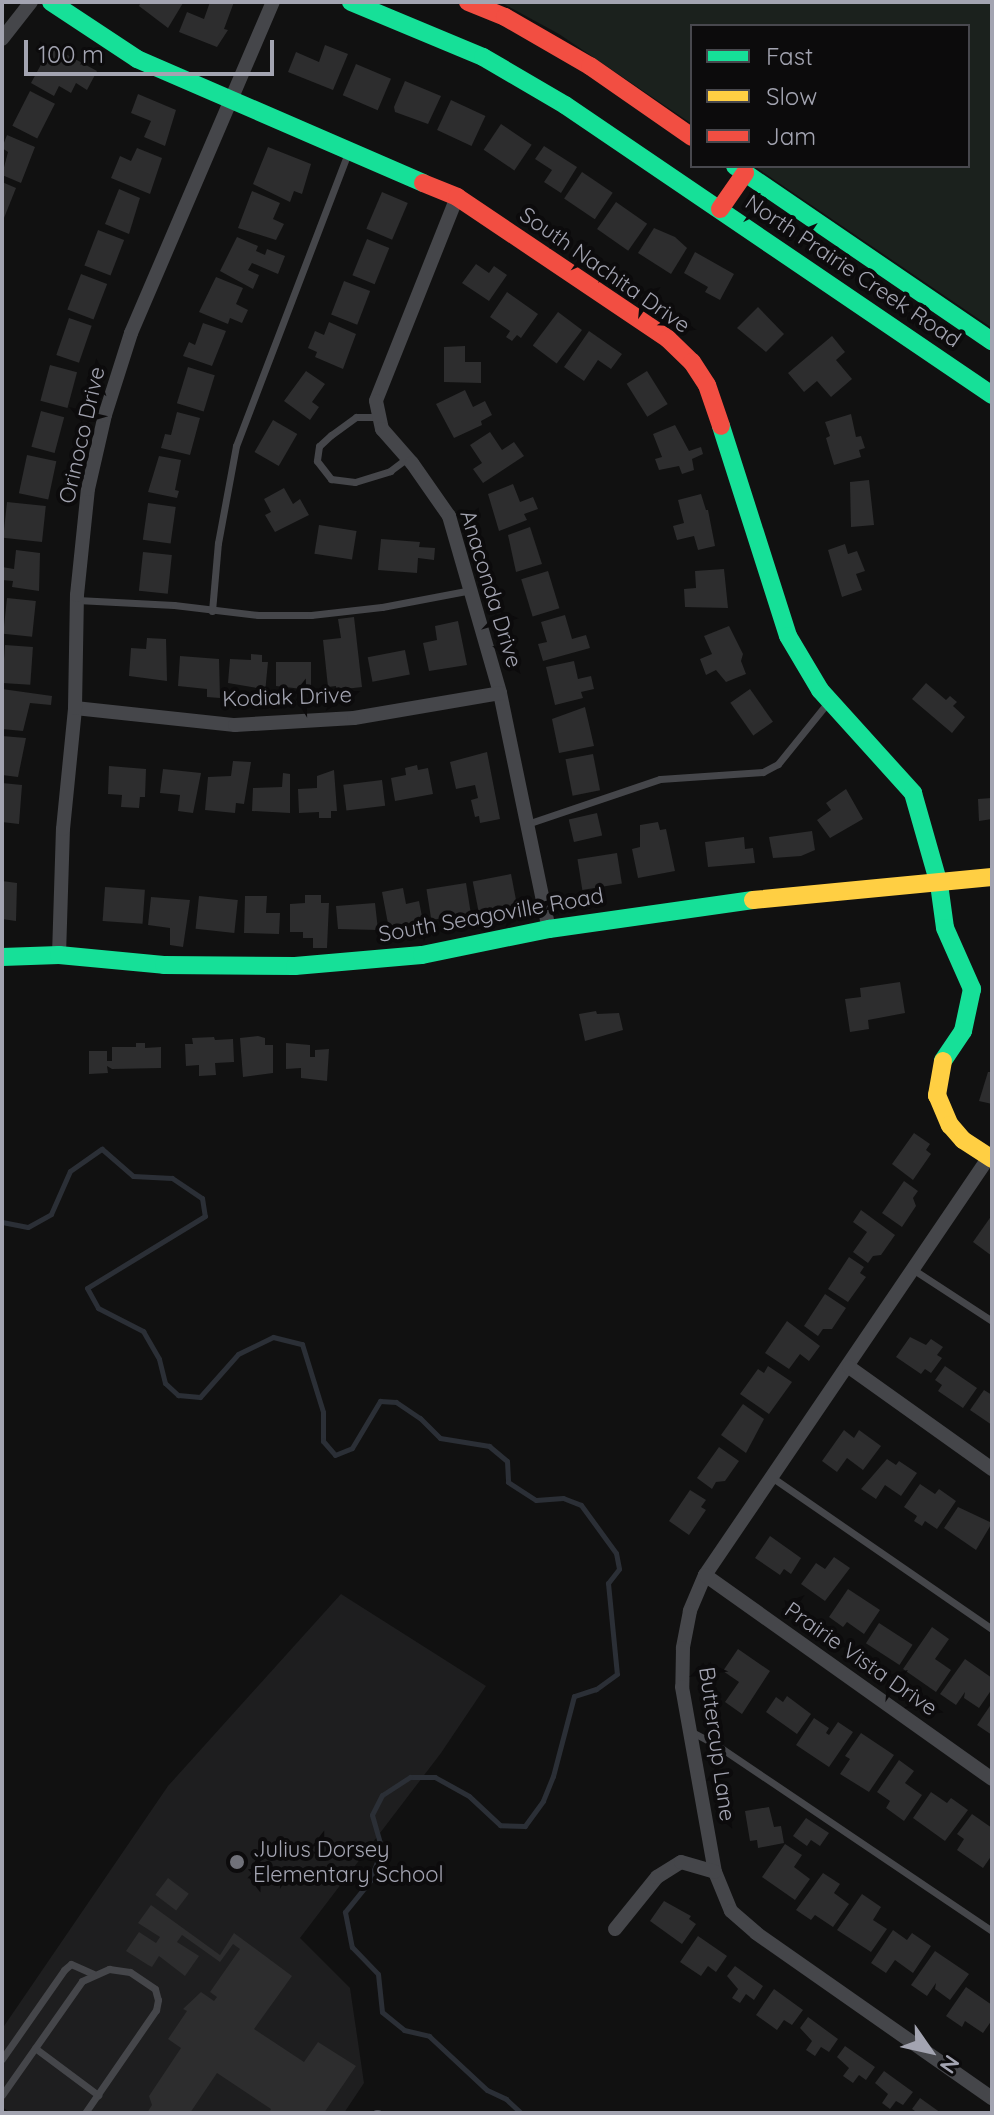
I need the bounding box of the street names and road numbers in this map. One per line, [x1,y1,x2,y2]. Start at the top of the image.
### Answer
street label: North Prairie Creek Road [740,189,966,353]
street label: South Nachita Drive [515,201,695,339]
street label: Orinoco Drive [53,364,111,506]
street label: Anaconda Drive [455,507,527,671]
street label: Kodiak Drive [222,682,352,712]
street label: South Seagoville Road [376,882,606,948]
street label: Prairie Vista Drive [780,1596,942,1722]
street label: Buttercup Lane [693,1665,741,1823]

